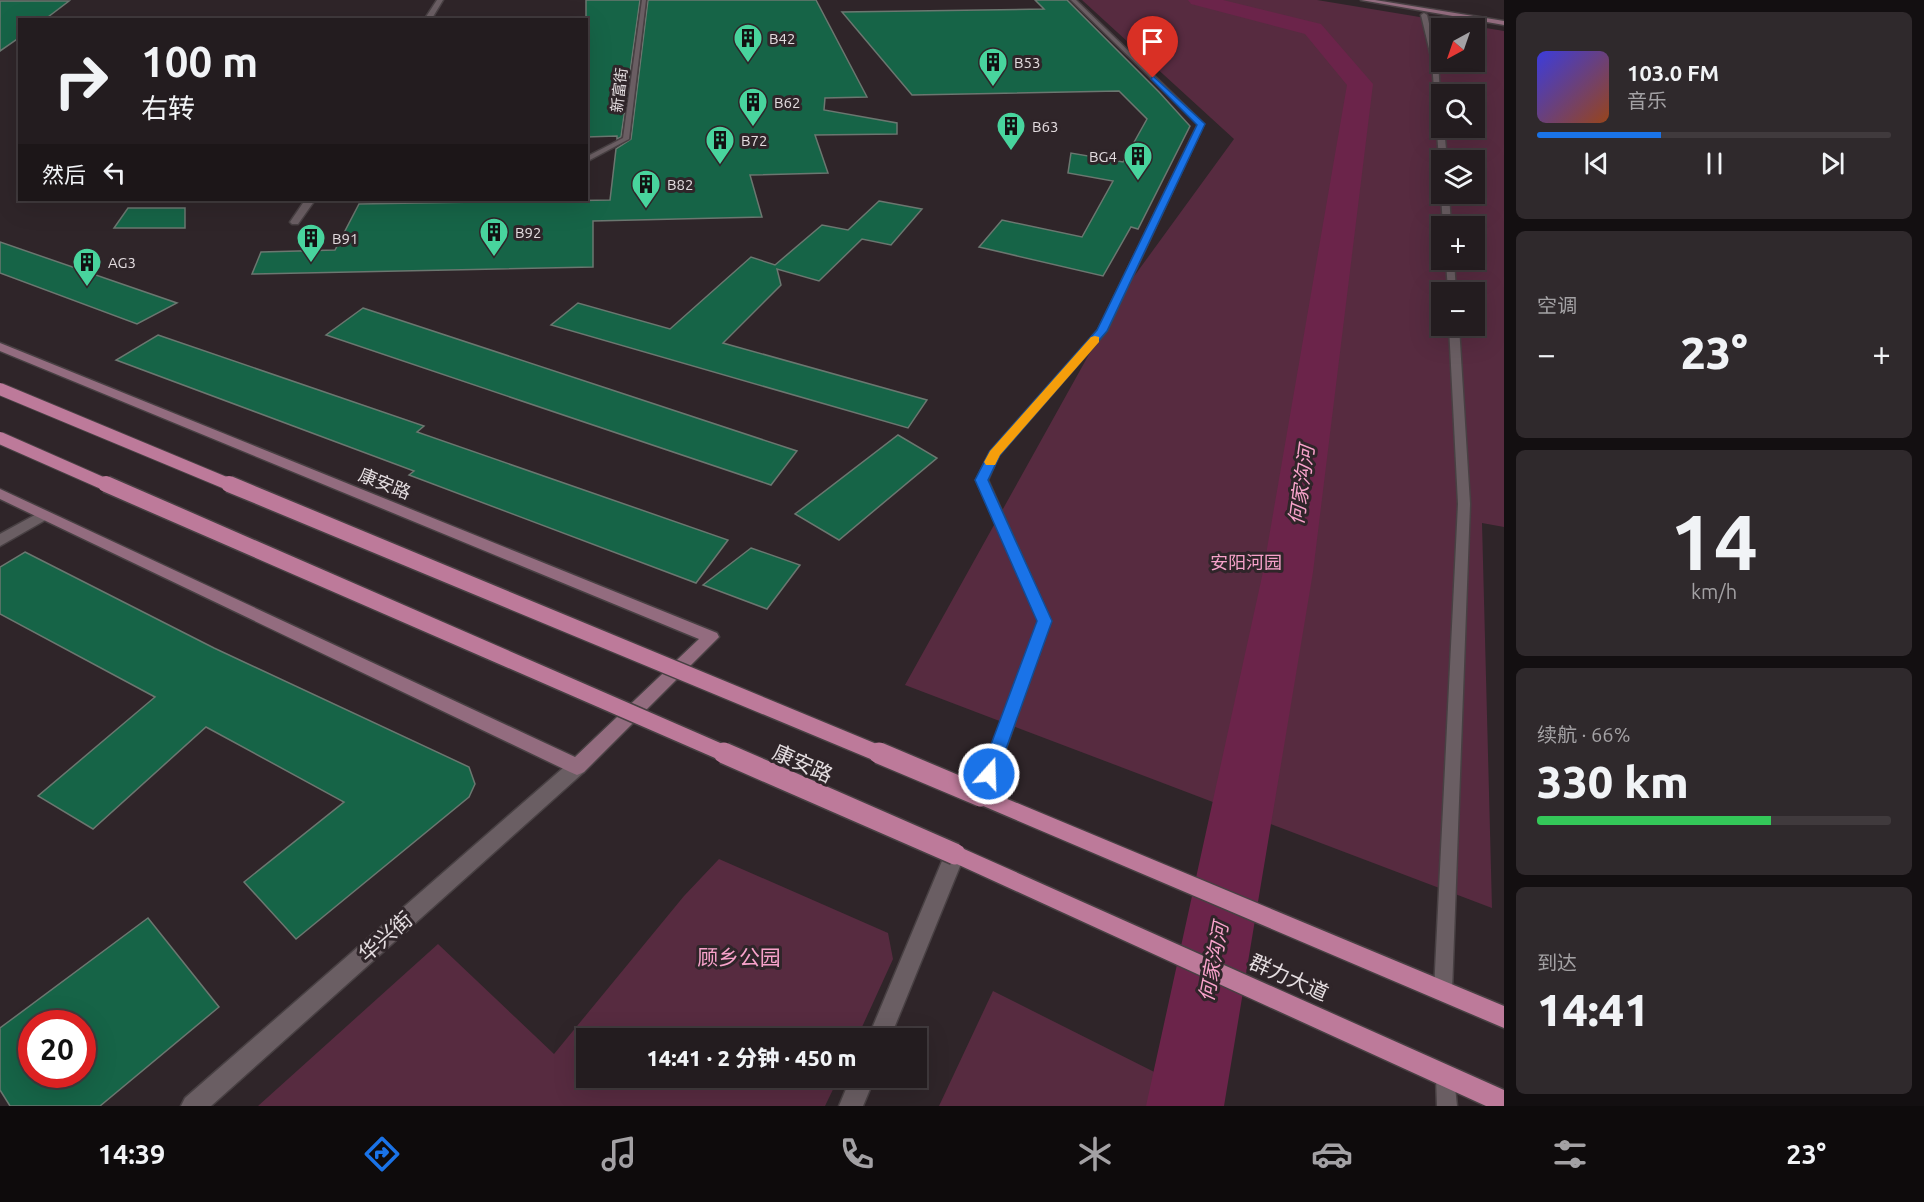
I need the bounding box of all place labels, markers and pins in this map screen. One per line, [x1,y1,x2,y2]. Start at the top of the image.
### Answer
pin [1127,16,1178,78]
building icon: B42 [732,22,764,64]
place label: B42 [769,30,795,47]
building icon: B53 [977,46,1009,88]
place label: B53 [1014,54,1040,71]
building icon: B62 [737,86,769,128]
place label: B62 [774,94,800,111]
building icon: B63 [995,110,1027,152]
place label: B63 [1032,118,1058,135]
building icon: B72 [704,124,736,166]
place label: B72 [741,132,767,149]
building icon: BG4 [1122,140,1154,182]
place label: BG4 [1089,148,1117,165]
building icon: B82 [630,168,662,210]
place label: B82 [667,176,693,193]
building icon: B92 [478,216,510,258]
building icon: B91 [295,222,327,264]
place label: B92 [515,224,541,241]
place label: B91 [332,230,358,247]
building icon: AG3 [71,246,103,288]
place label: AG3 [108,254,136,271]

